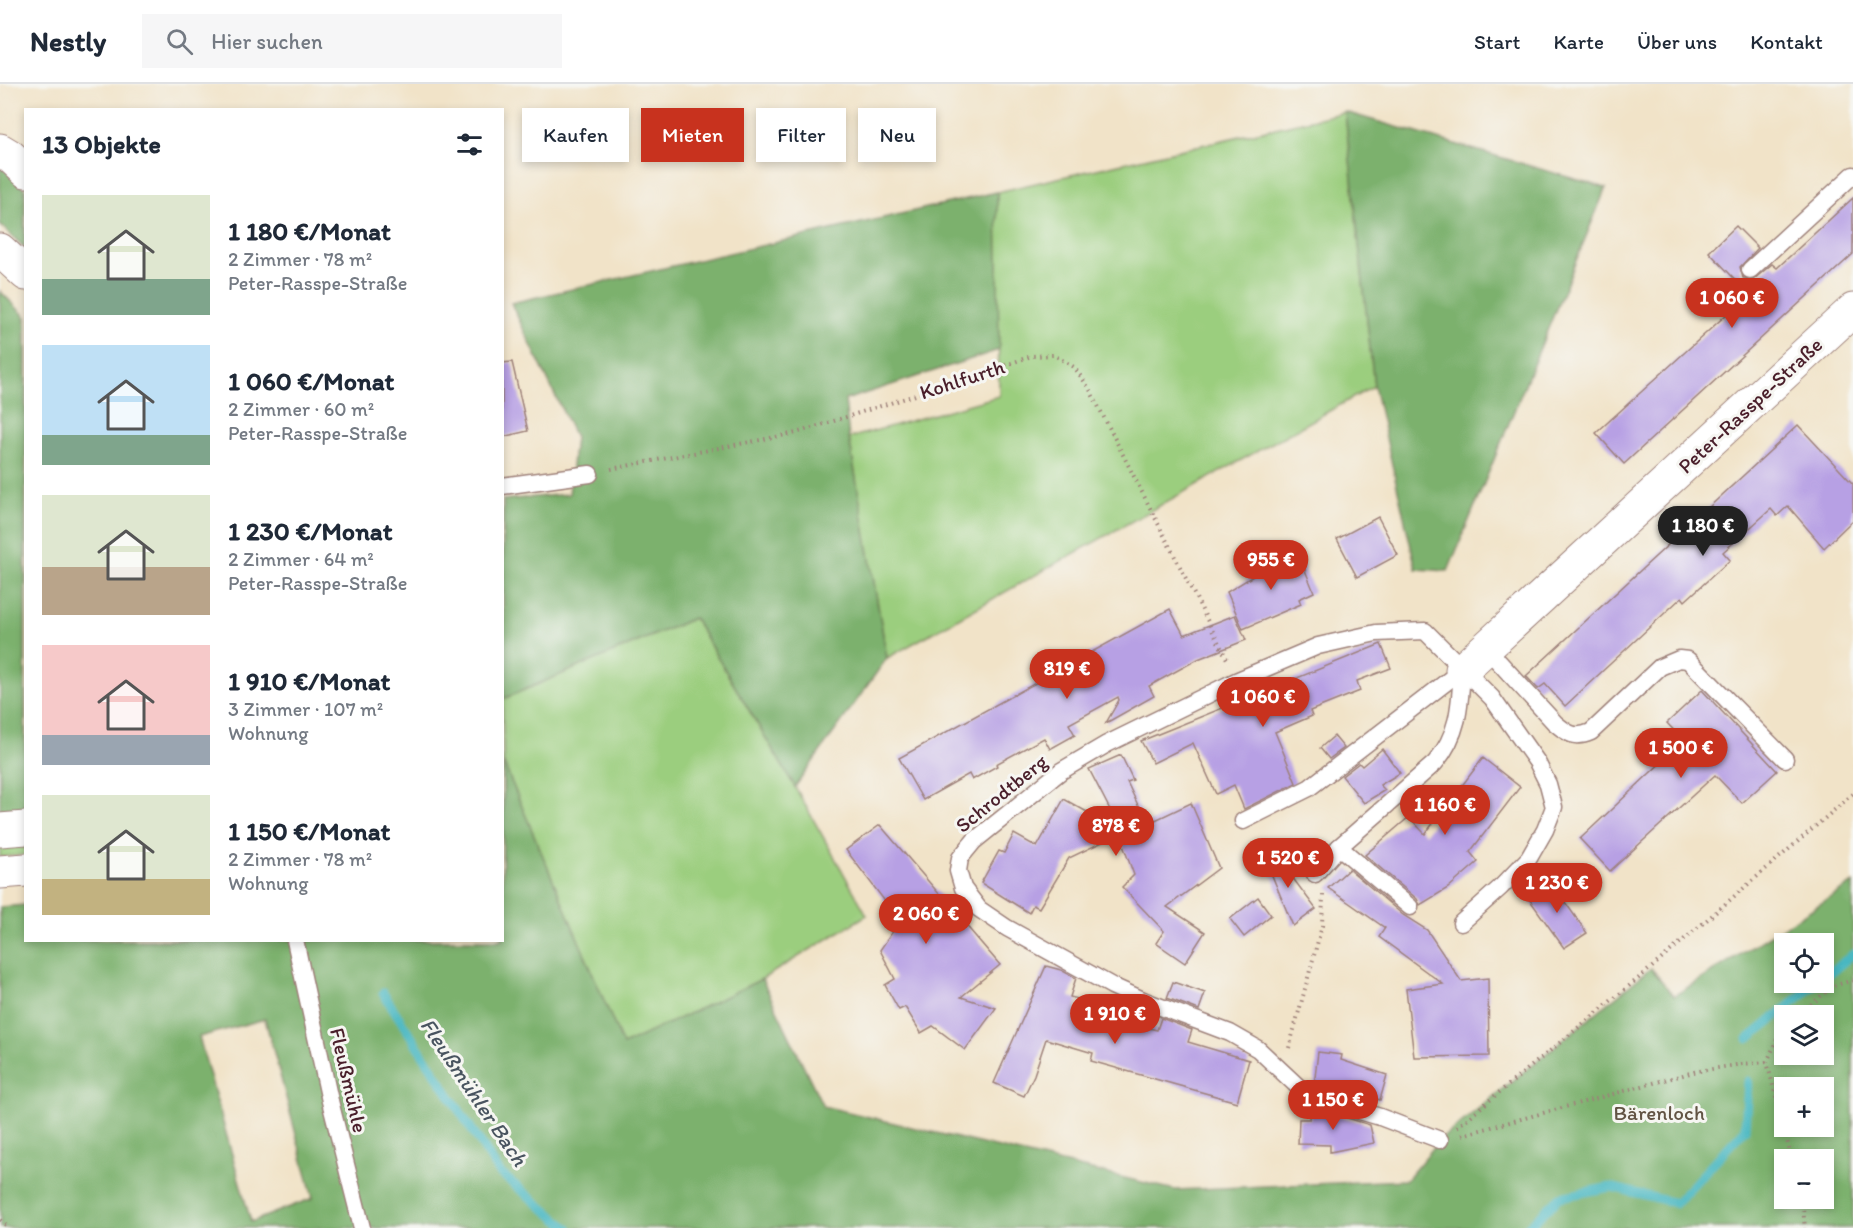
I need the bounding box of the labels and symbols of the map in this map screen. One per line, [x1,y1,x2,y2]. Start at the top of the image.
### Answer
pin: 1 060 € [1677,278,1787,329]
street label: Peter-Rasspe-Straße [1673,332,1827,478]
street label: Kohlfurth [916,354,1008,404]
pin: 1 180 € [1648,506,1758,557]
pin: 955 € [1229,540,1313,591]
pin: 819 € [1025,649,1109,700]
pin: 1 060 € [1208,677,1318,728]
pin: 1 500 € [1626,728,1736,779]
street label: Schrodtberg [950,748,1052,838]
pin: 1 160 € [1390,785,1500,836]
pin: 878 € [1074,806,1158,857]
pin: 1 520 € [1233,838,1343,889]
pin: 1 230 € [1502,863,1612,914]
pin: 2 060 € [871,894,981,945]
pin: 1 910 € [1060,994,1170,1045]
water label: Fleußmühler Bach [414,1013,534,1171]
street label: Fleußmühle [325,1025,373,1135]
pin: 1 150 € [1278,1080,1388,1131]
park label: Bärenloch [1613,1100,1705,1125]

